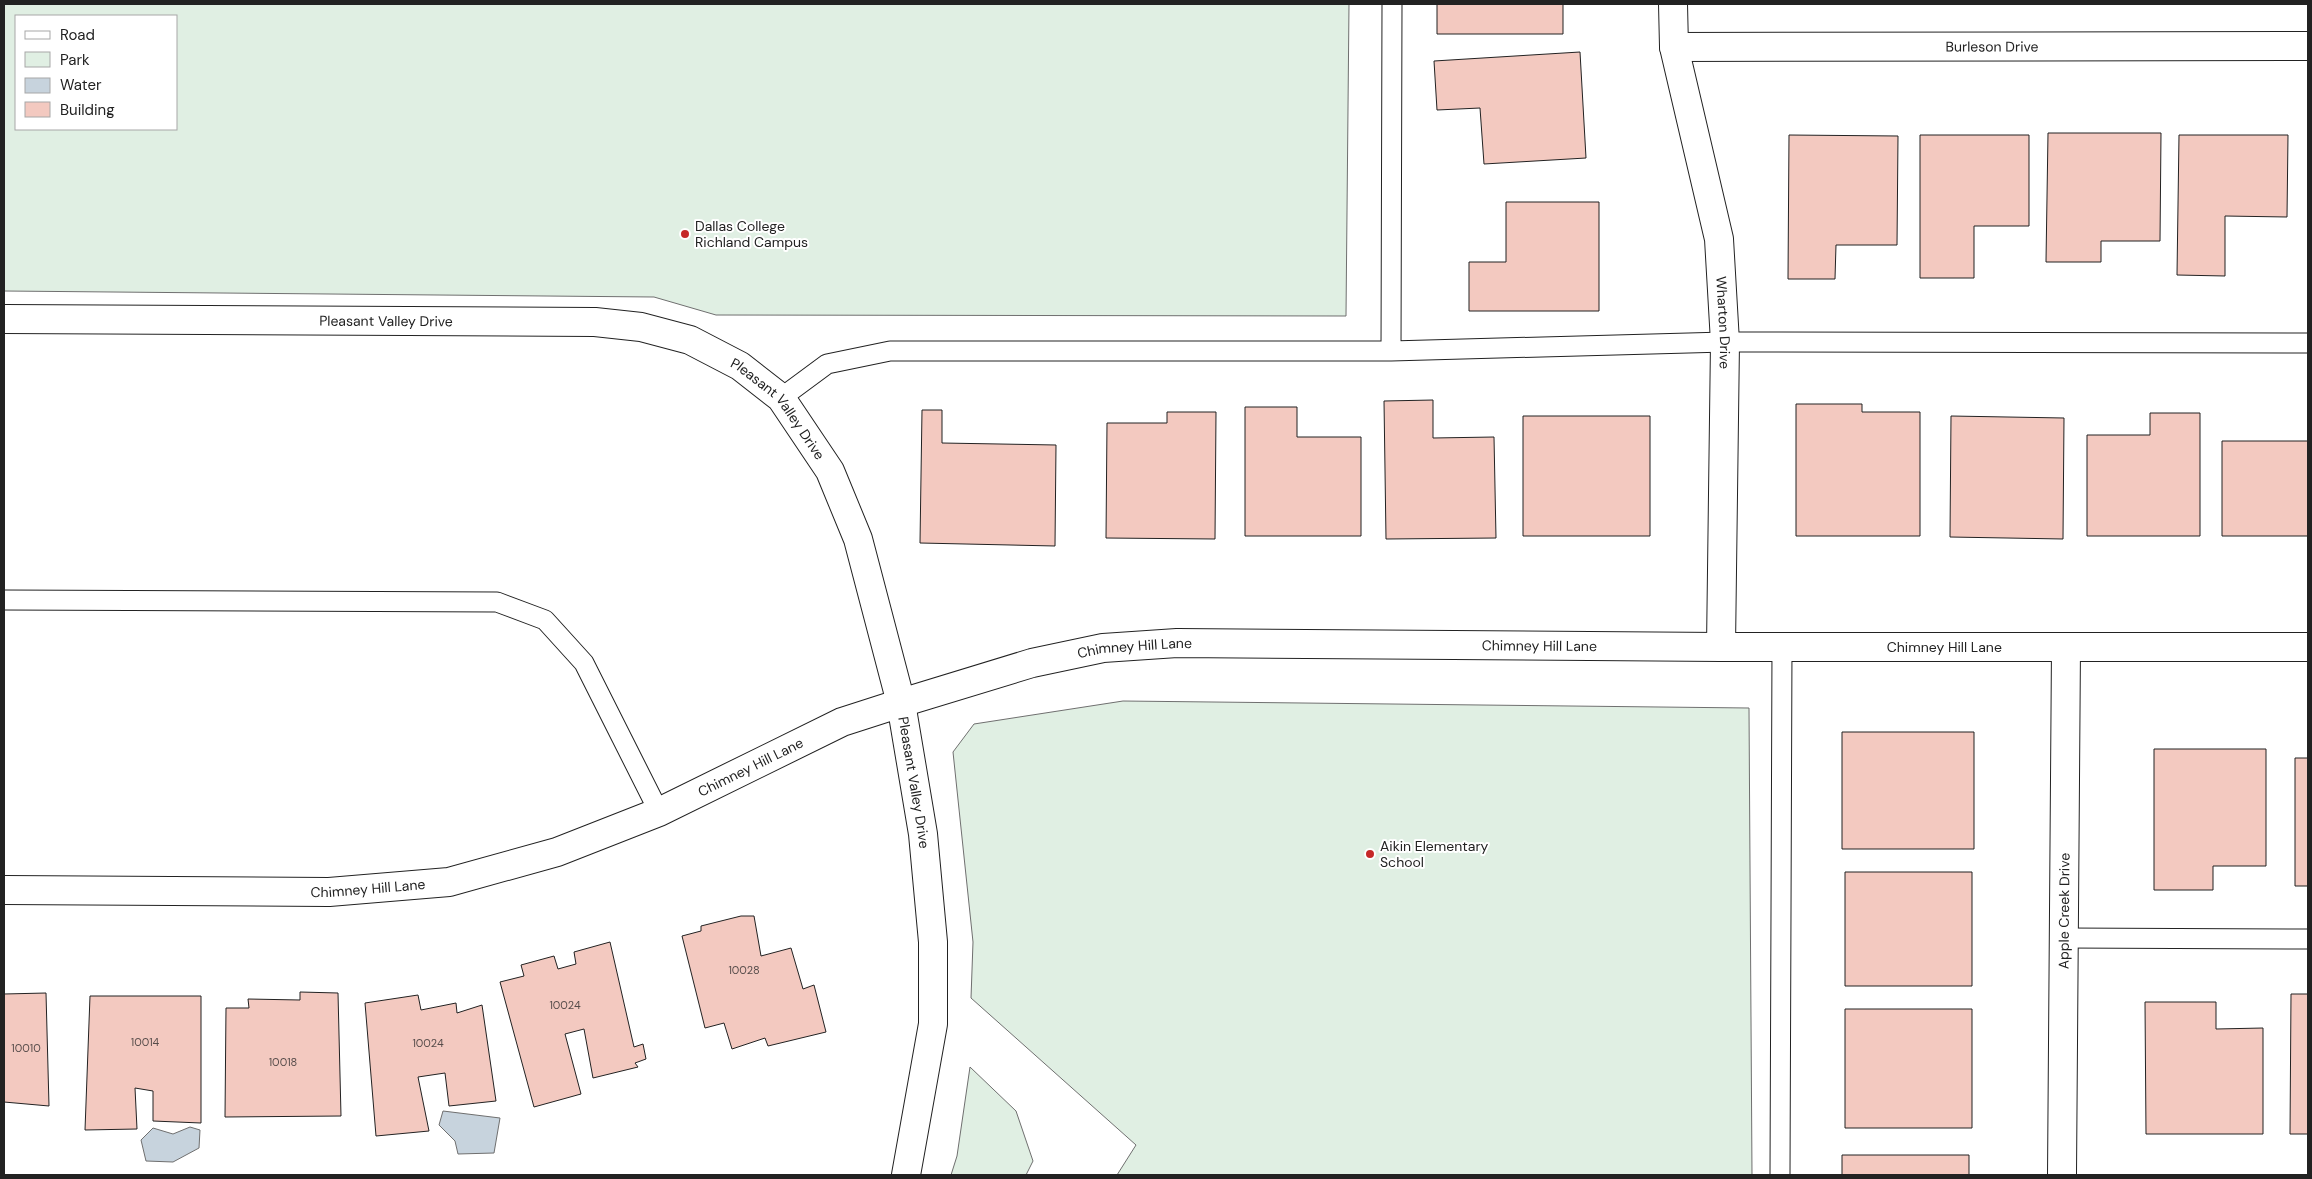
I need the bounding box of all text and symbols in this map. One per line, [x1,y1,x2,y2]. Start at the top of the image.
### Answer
legend [15,15,178,130]
text: Road [60,25,95,45]
street label: Burleson Drive [1945,37,2039,56]
text: Park [60,50,90,70]
text: Water [60,75,102,95]
text: Building [60,100,115,120]
place label: Dallas College Richland Campus [695,217,808,251]
marker: Dallas College Richland Campus [679,228,691,240]
street label: Wharton Drive [1712,276,1734,369]
street label: Pleasant Valley Drive [319,312,453,330]
street label: Pleasant Valley Drive [728,354,829,463]
street label: Chimney Hill Lane [1076,634,1192,662]
street label: Chimney Hill Lane [1482,636,1597,655]
street label: Chimney Hill Lane [1887,638,2002,656]
street label: Pleasant Valley Drive [894,715,933,849]
street label: Chimney Hill Lane [695,734,806,801]
place label: Aikin Elementary School [1380,837,1489,871]
marker: Aikin Elementary School [1364,848,1376,860]
street label: Apple Creek Drive [2055,853,2073,969]
street label: Chimney Hill Lane [310,875,426,901]
house number: 10028 [728,963,760,977]
house number: 10024 [549,998,581,1012]
house number: 10014 [131,1035,160,1049]
house number: 10024 [412,1036,444,1050]
house number: 10010 [11,1041,41,1055]
house number: 10018 [269,1055,297,1069]

